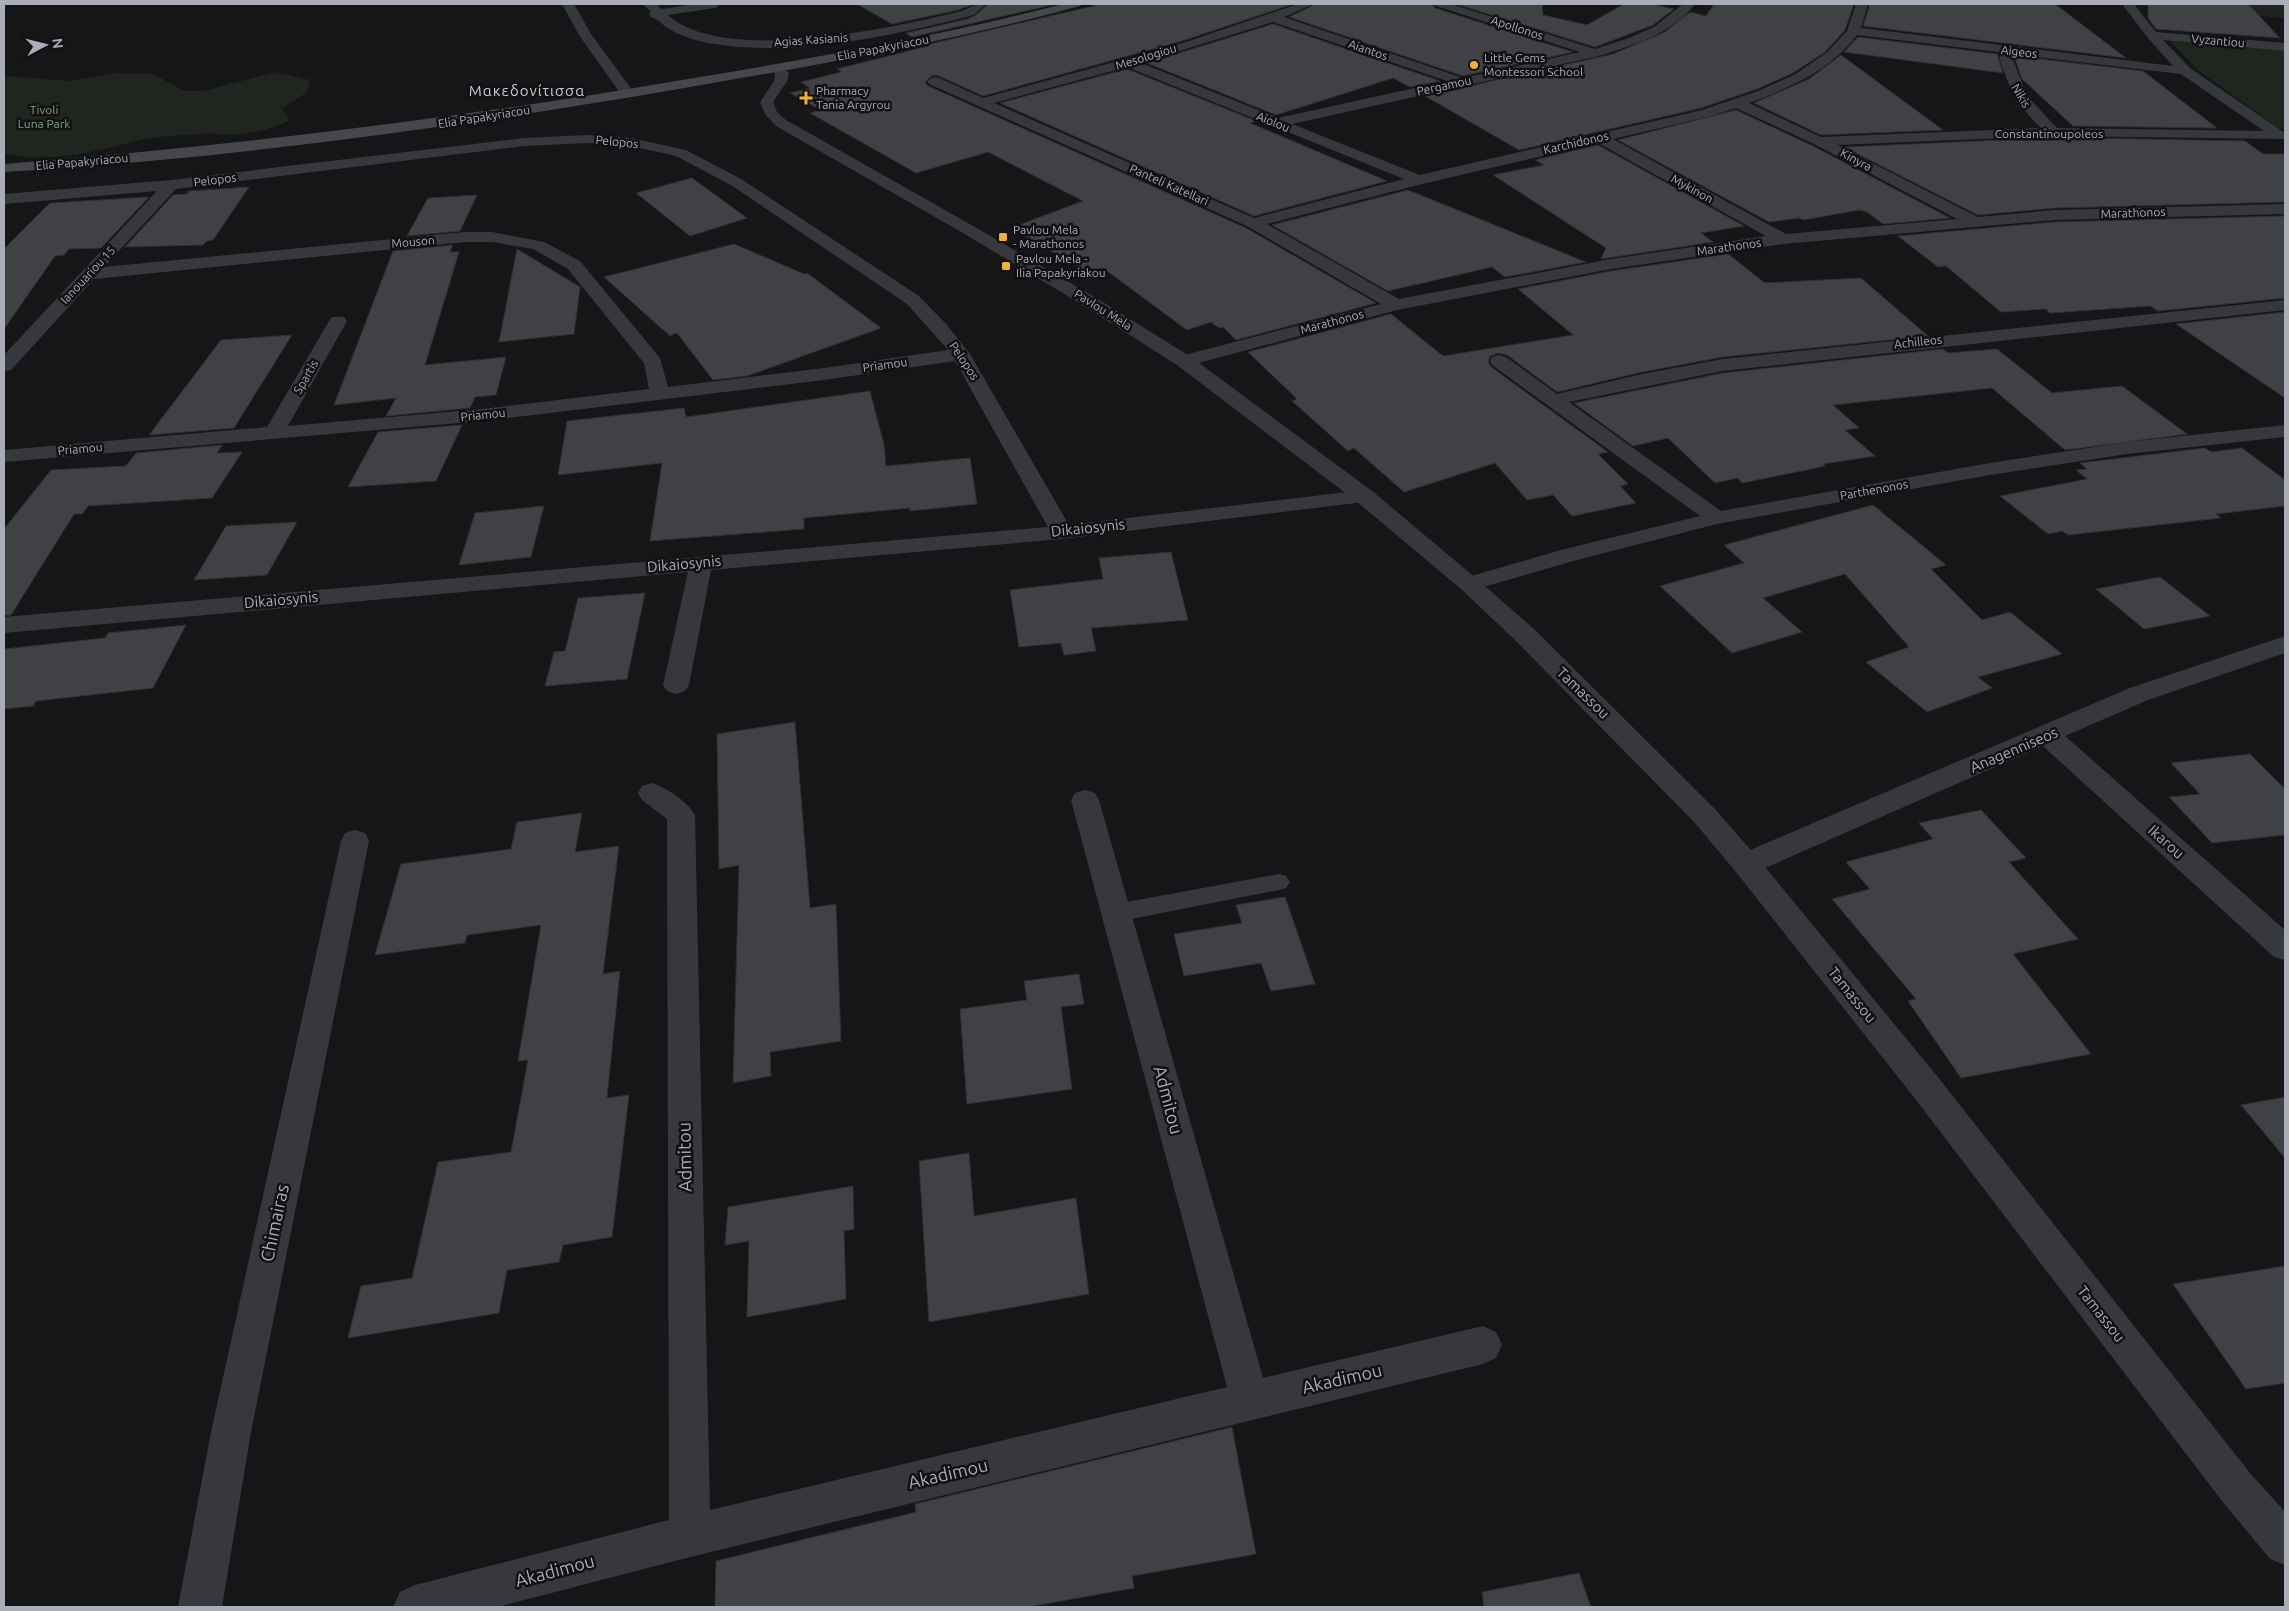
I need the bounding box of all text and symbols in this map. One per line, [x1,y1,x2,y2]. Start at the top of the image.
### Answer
street label: Apollonos [1489,13,1545,42]
north arrow [20,20,70,70]
street label: Agias Kasianis [773,30,849,49]
street label: Elia Papakyriacou [836,32,930,63]
street label: Vyzantiou [2191,32,2245,49]
text: N [49,37,66,50]
street label: Aiantos [1347,37,1390,62]
street label: Mesologiou [1114,41,1178,72]
street label: Aigeos [2000,43,2038,60]
place label: Little Gems Montessori School [1484,51,1583,78]
marker: Little Gems Montessori School [1468,59,1480,71]
street label: Pergamou [1415,73,1472,98]
street label: Nikis [2009,81,2033,110]
district label: Μακεδονίτισσα [469,82,585,99]
place label: Pharmacy Tania Argyrou [816,84,890,111]
marker: Pharmacy Tania Argyrou [800,92,812,104]
park label: Tivoli Luna Park [18,103,70,130]
street label: Elia Papakyriacou [437,103,531,130]
street label: Aiolou [1255,109,1292,134]
street label: Constantinoupoleos [1995,127,2103,140]
street label: Karchidonos [1542,129,1610,156]
street label: Pelopos [595,133,639,150]
street label: Kinyra [1838,146,1874,173]
street label: Elia Papakyriacou [35,151,129,172]
street label: Panteli Katellari [1128,161,1211,208]
street label: Pelopos [193,170,237,189]
street label: Mykinon [1669,172,1715,205]
street label: Marathonos [2100,205,2166,220]
place label: Pavlou Mela - Marathonos [1013,223,1084,250]
marker: Pavlou Mela - Marathonos [997,231,1009,243]
street label: Mouson [391,233,435,250]
street label: Marathonos [1696,236,1762,257]
street label: Ianouariou 15 [58,243,118,306]
place label: Pavlou Mela - Ilia Papakyriakou [1016,252,1106,279]
marker: Pavlou Mela - Ilia Papakyriakou [1000,260,1012,272]
street label: Pavlou Mela [1072,287,1134,332]
street label: Marathonos [1299,307,1365,336]
street label: Achilleos [1893,333,1943,350]
street label: Pelopos [947,339,982,382]
street label: Priamou [862,355,908,374]
street label: Spartis [291,358,320,396]
street label: Priamou [460,406,506,423]
street label: Priamou [57,440,103,457]
street label: Parthenonos [1839,477,1909,502]
street label: Dikaiosynis [1050,515,1126,540]
street label: Dikaiosynis [646,552,722,575]
street label: Dikaiosynis [243,588,319,611]
street label: Tamassou [1554,663,1613,722]
street label: Anagenniseos [1967,723,2060,776]
street label: Ikarou [2145,821,2188,862]
street label: Tamassou [1825,964,1880,1026]
street label: Admitou [1150,1063,1188,1136]
street label: Admitou [673,1122,695,1192]
street label: Chimairas [256,1182,292,1263]
street label: Tamassou [2074,1282,2129,1345]
street label: Akadimou [1300,1359,1384,1397]
street label: Akadimou [906,1454,990,1492]
street label: Akadimou [513,1550,597,1590]

